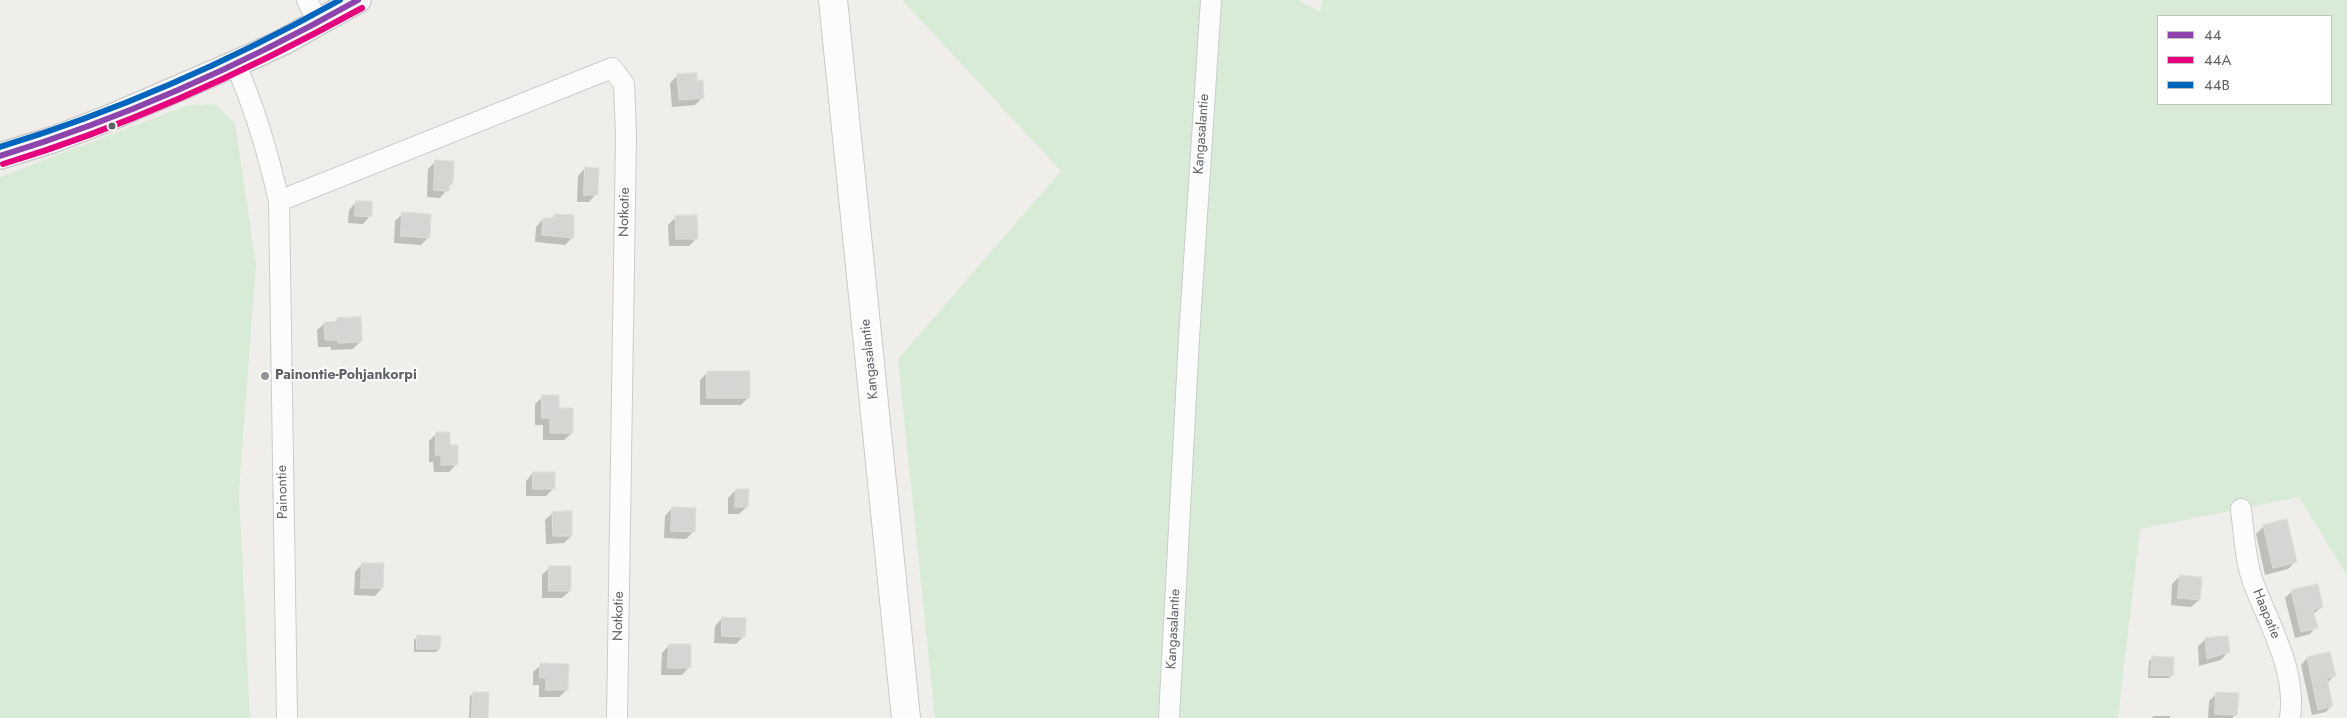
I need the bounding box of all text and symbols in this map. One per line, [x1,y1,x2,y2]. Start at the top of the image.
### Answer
legend [2157,15,2332,105]
text: 44 [2204,24,2222,46]
text: 44A [2204,49,2231,71]
text: 44B [2204,74,2230,96]
street label: Kangasalantie [1191,93,1213,175]
unlabelled marker [107,121,117,131]
street label: Notkotie [616,187,634,237]
street label: Kangasalantie [857,318,883,400]
place label: Painontie-Pohjankorpi [275,368,417,384]
marker: Painontie-Pohjankorpi [259,370,271,382]
street label: Painontie [274,465,292,519]
street label: Haapatie [2248,587,2284,641]
street label: Kangasalantie [1164,588,1184,670]
street label: Notkotie [610,591,628,641]

